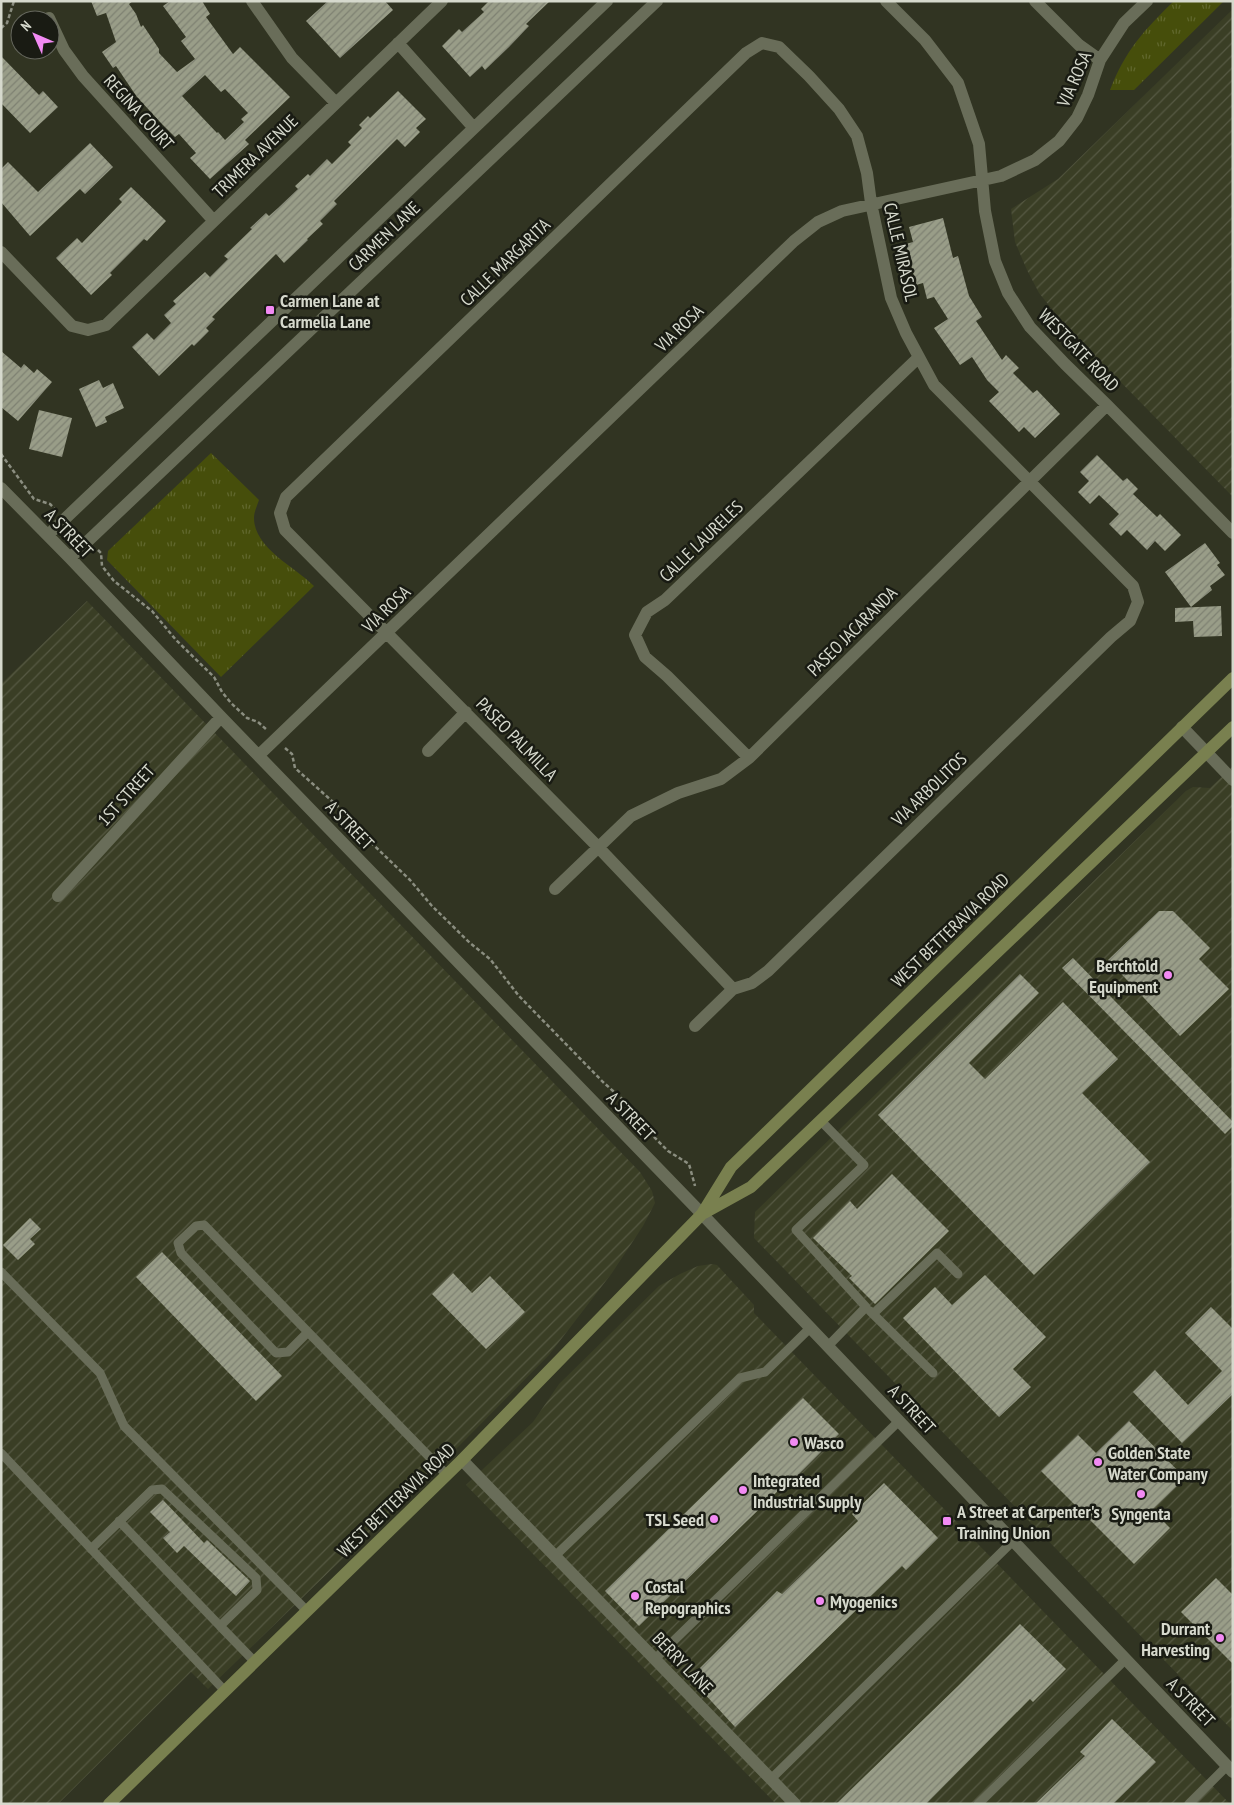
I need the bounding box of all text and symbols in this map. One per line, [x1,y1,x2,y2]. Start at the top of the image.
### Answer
north arrow [10,10,60,60]
text: N [17,17,35,35]
street label: VIA ROSA [1051,47,1097,111]
street label: REGINA COURT [99,69,179,155]
street label: TRIMERA AVENUE [207,109,303,203]
street label: CARMEN LANE [343,196,425,276]
street label: CALLE MIRASOL [879,201,924,304]
street label: CALLE MARGARITA [455,213,555,311]
place label: Carmen Lane at Carmelia Lane [280,289,380,333]
street label: VIA ROSA [649,299,708,357]
marker: Carmen Lane at Carmelia Lane [264,304,276,316]
street label: WESTGATE ROAD [1034,304,1124,396]
street label: CALLE LAURELES [654,495,748,587]
street label: A STREET [40,504,98,562]
street label: VIA ROSA [356,580,415,638]
street label: PASEO JACARANDA [802,581,902,681]
street label: PASEO PALMILLA [472,692,563,786]
street label: VIA ARBOLITOS [886,747,972,831]
street label: 1ST STREET [92,759,160,831]
street label: A STREET [321,796,379,854]
street label: WEST BETTERAVIA ROAD [886,868,1014,992]
place label: Berchtold Equipment [1089,954,1159,998]
marker: Berchtold Equipment [1162,969,1174,981]
street label: A STREET [602,1087,660,1145]
street label: A STREET [883,1379,941,1439]
place label: Wasco [803,1431,844,1454]
marker: Wasco [788,1436,800,1448]
street label: WEST BETTERAVIA ROAD [332,1438,460,1562]
place label: Golden State Water Company [1107,1441,1209,1485]
marker: Golden State Water Company [1092,1456,1104,1468]
place label: Integrated Industrial Supply [753,1469,862,1513]
marker: Integrated Industrial Supply [737,1484,749,1496]
marker: Syngenta [1135,1488,1147,1500]
place label: A Street at Carpenter's Training Union [956,1500,1100,1544]
place label: Syngenta [1111,1502,1171,1525]
place label: TSL Seed [646,1508,704,1531]
marker: TSL Seed [708,1513,720,1525]
marker: A Street at Carpenter's Training Union [941,1515,953,1527]
place label: Costal Repographics [645,1575,731,1619]
marker: Costal Repographics [629,1590,641,1602]
place label: Myogenics [830,1590,897,1613]
marker: Myogenics [814,1595,826,1607]
place label: Durrant Harvesting [1141,1617,1211,1661]
street label: BERRY LANE [648,1627,718,1699]
marker: Durrant Harvesting [1214,1632,1226,1644]
street label: A STREET [1162,1673,1220,1731]

